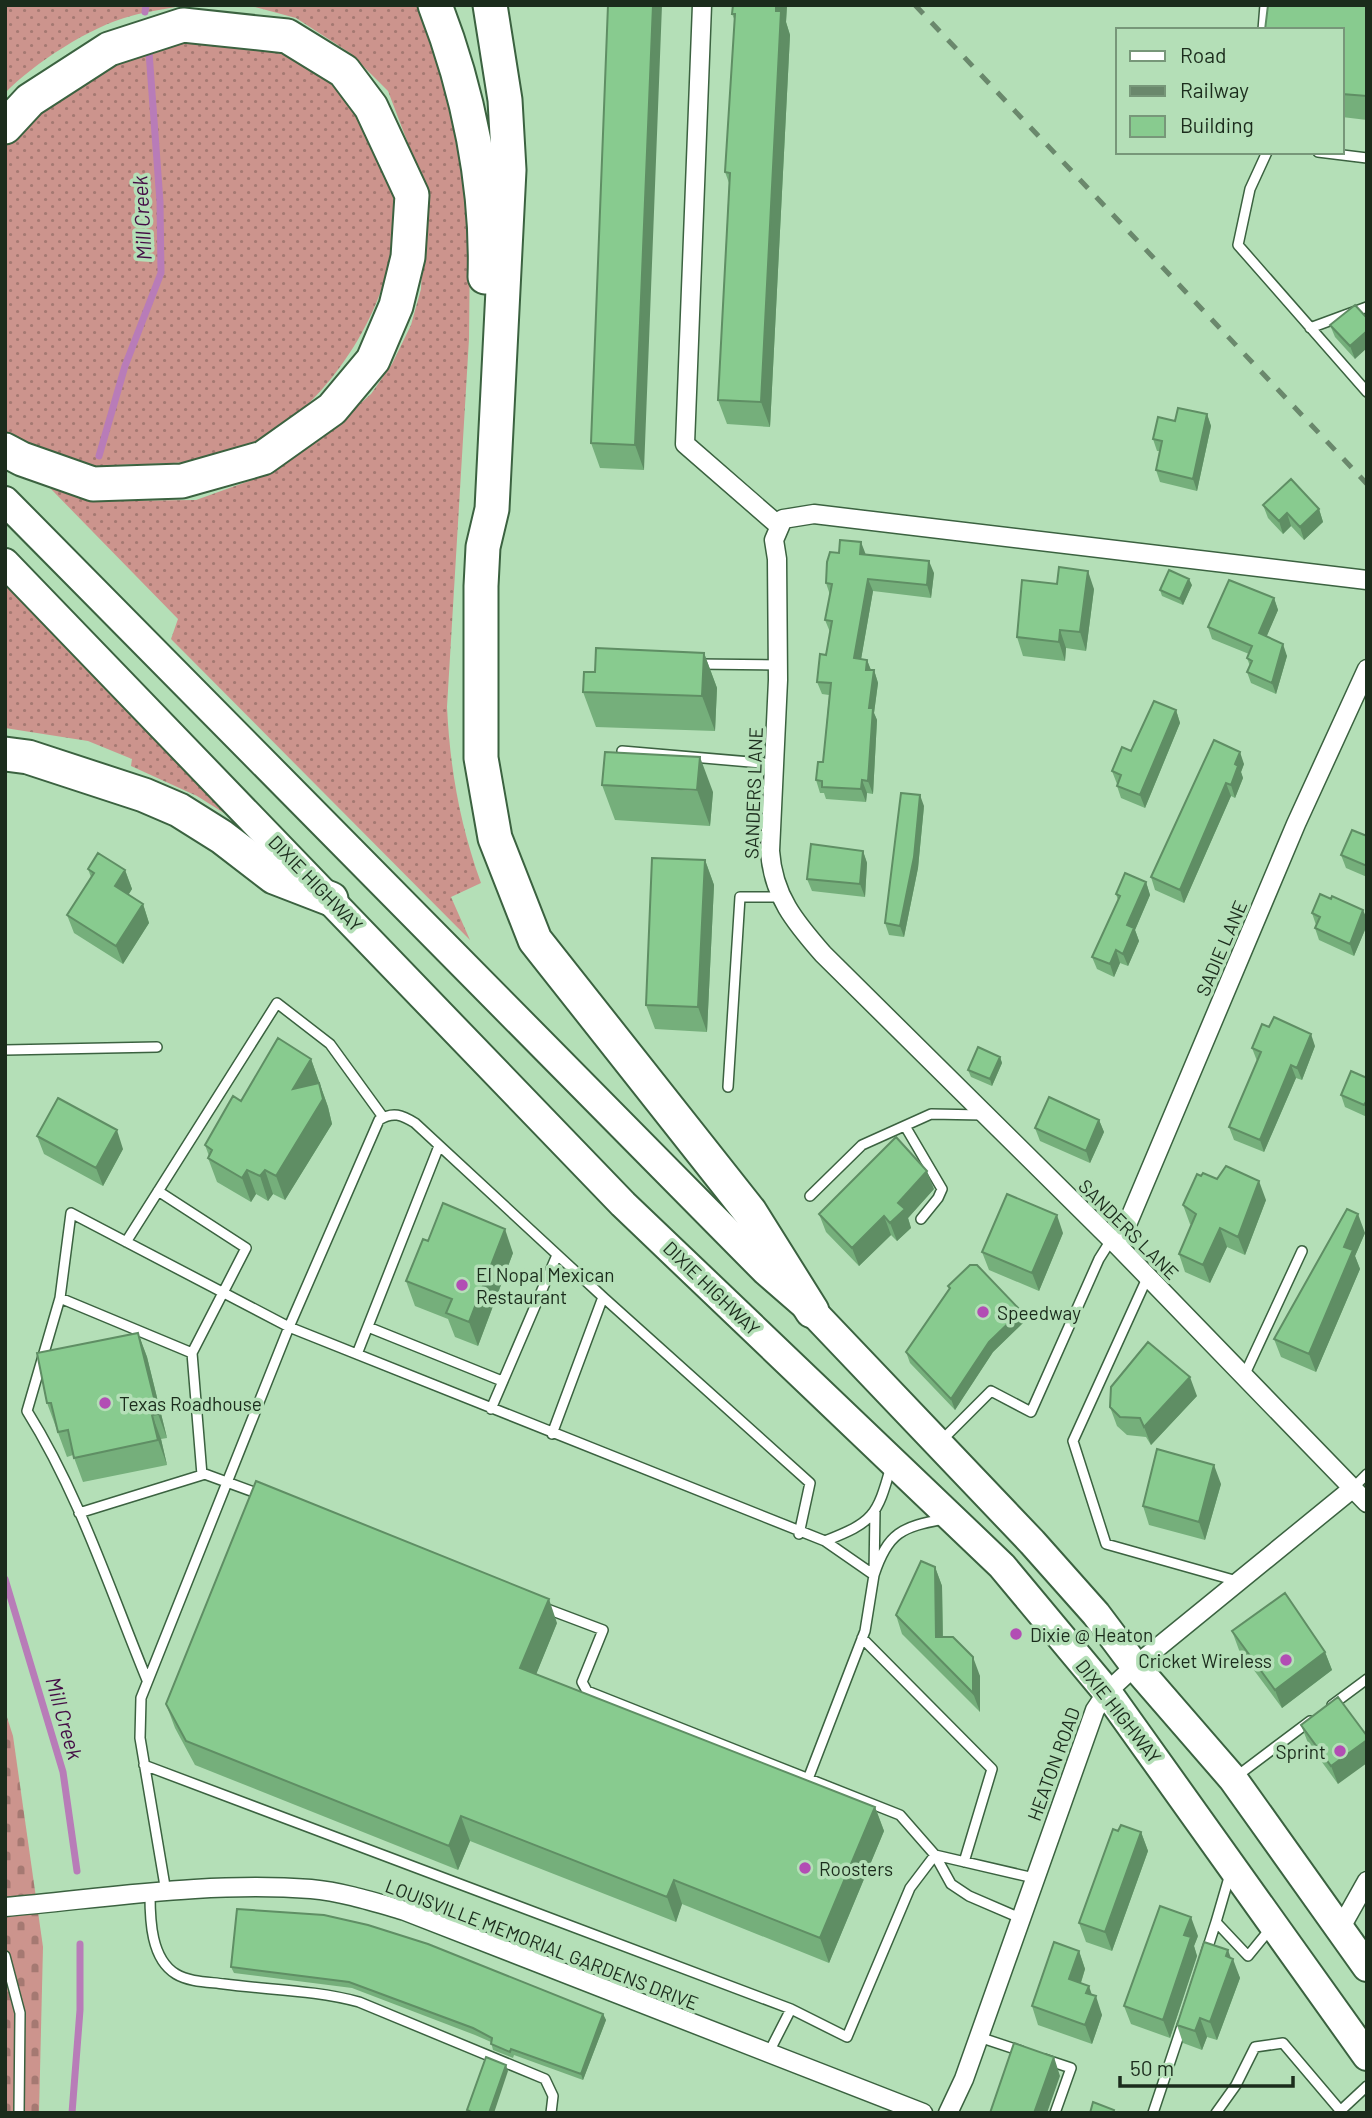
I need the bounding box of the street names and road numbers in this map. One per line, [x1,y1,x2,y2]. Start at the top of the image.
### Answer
street label: SANDERS LANE [739,727,767,859]
street label: DIXIE HIGHWAY [264,830,368,936]
street label: SADIE LANE [1191,897,1251,999]
street label: SANDERS LANE [1074,1174,1184,1284]
street label: DIXIE HIGHWAY [659,1236,765,1340]
street label: DIXIE HIGHWAY [1071,1655,1167,1768]
street label: HEATON ROAD [1022,1704,1084,1824]
street label: LOUISVILLE MEMORIAL GARDENS DRIVE [382,1874,702,2014]

